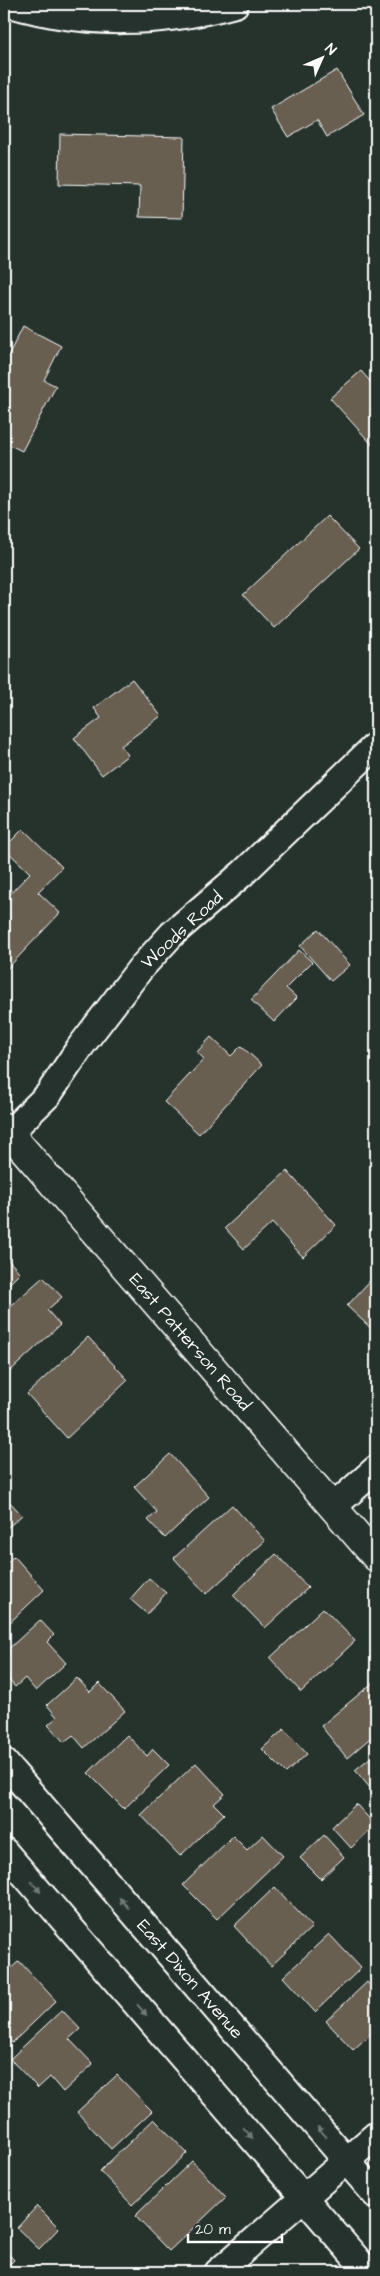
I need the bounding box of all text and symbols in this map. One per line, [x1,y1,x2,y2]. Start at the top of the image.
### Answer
north arrow [298,32,348,82]
text: N [320,39,341,60]
street label: Woods Road [135,885,229,975]
street label: East Patterson Road [123,1268,257,1416]
one-way arrow [30,1881,41,1894]
one-way arrow [119,1896,130,1909]
street label: East Dixon Avenue [131,1914,249,2044]
one-way arrow [136,2004,147,2017]
one-way arrow [316,2126,327,2139]
one-way arrow [242,2127,254,2139]
scale bar [188,2211,281,2243]
text: 20 m [195,2219,231,2240]

